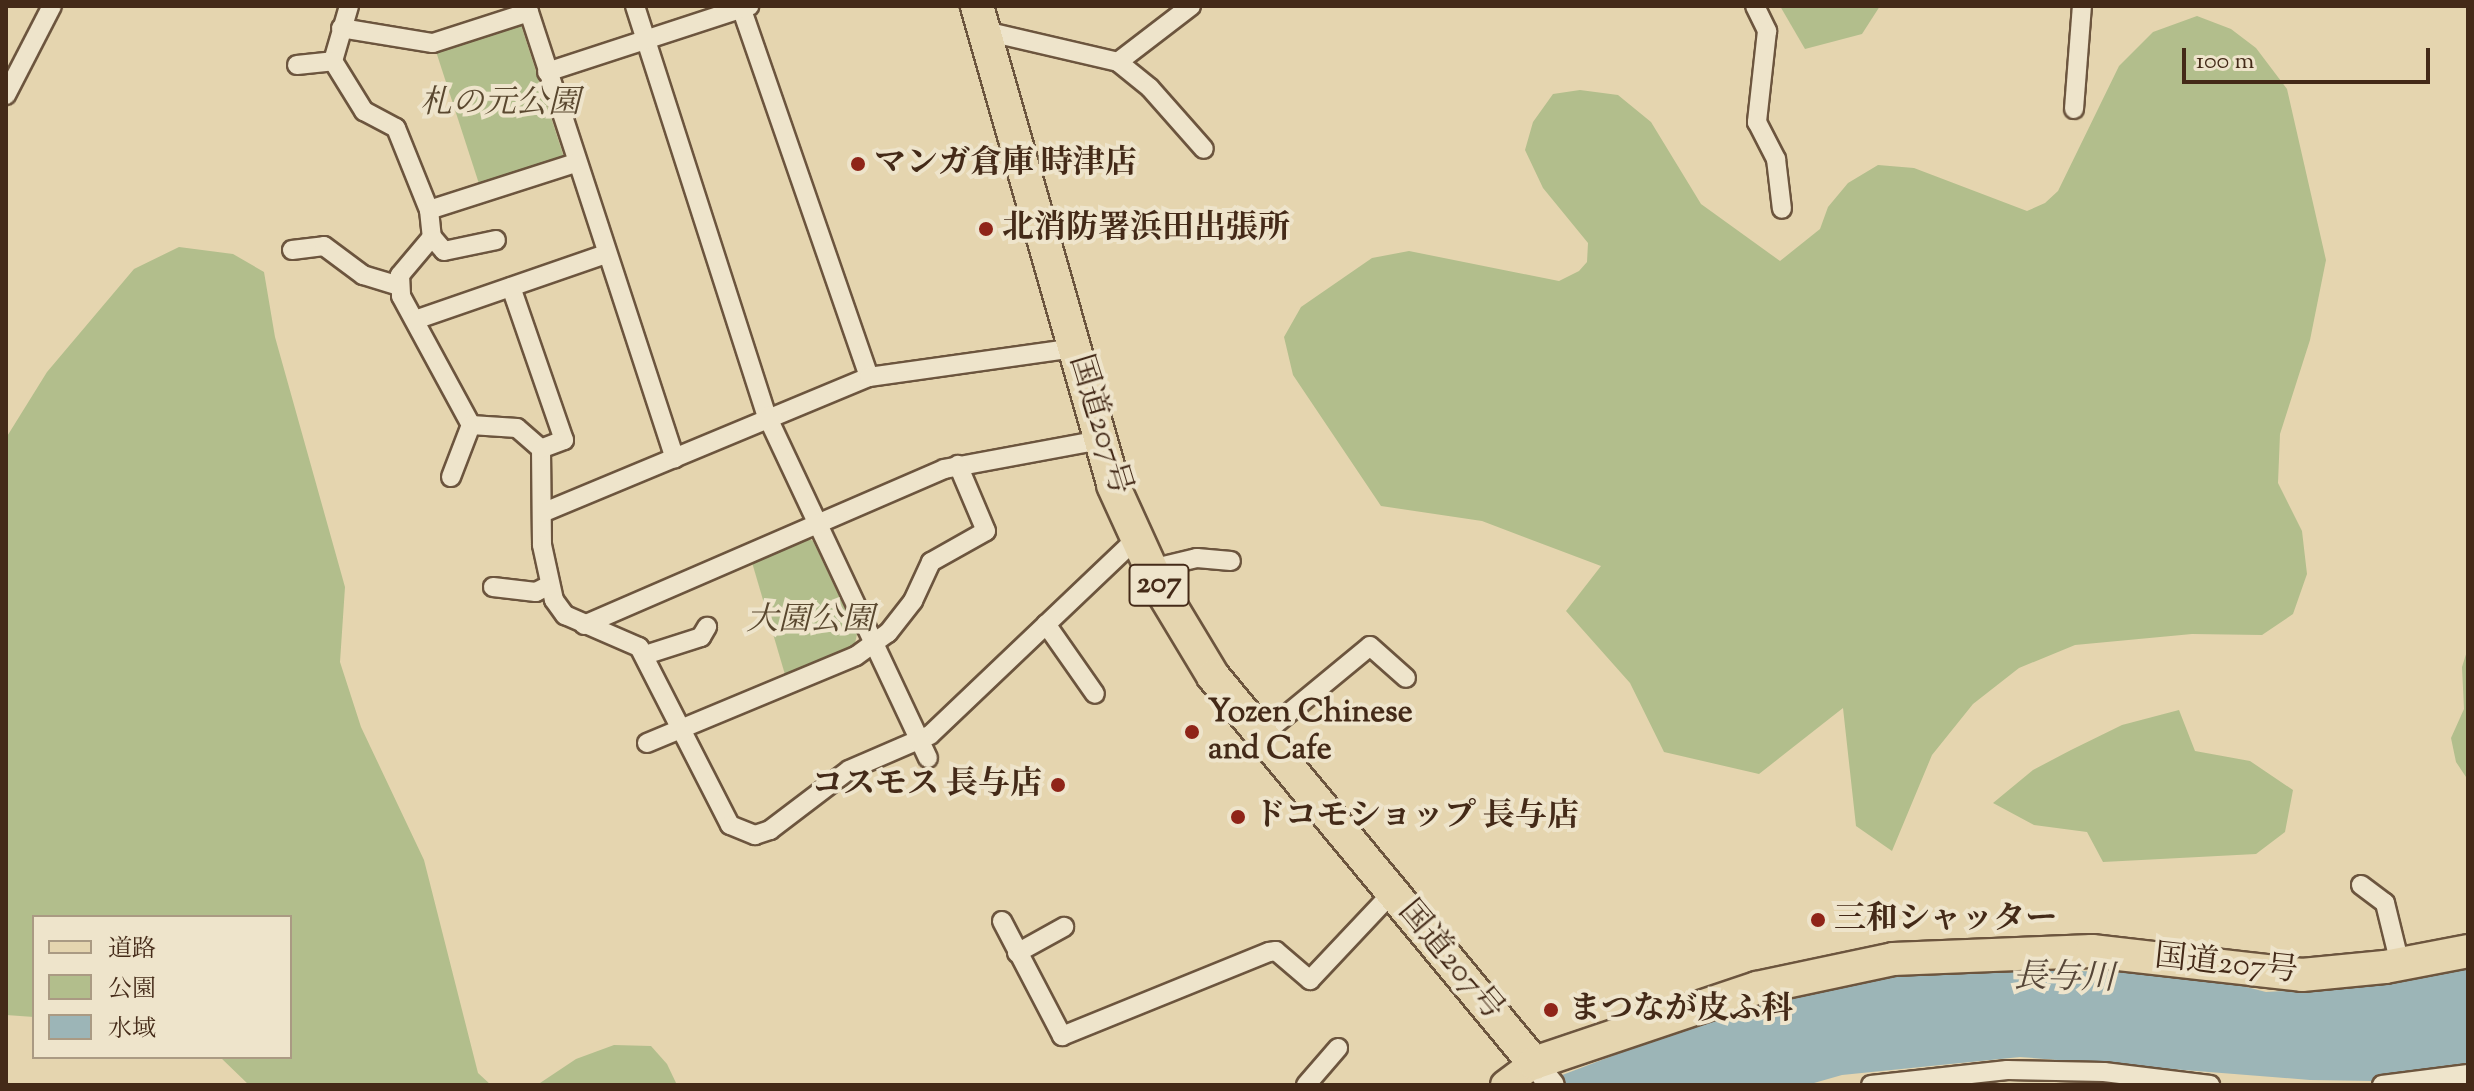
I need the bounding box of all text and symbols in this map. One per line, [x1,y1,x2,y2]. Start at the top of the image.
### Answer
scale bar [2186,32,2434,82]
text: 100 m [2196,45,2254,79]
park label: 札の元公園 [420,85,580,123]
place label: マンガ倉庫 時津店 [874,145,1137,183]
marker: マンガ倉庫 時津店 [849,155,867,173]
place label: 北消防署浜田出張所 [1002,210,1290,248]
marker: 北消防署浜田出張所 [977,220,995,238]
street label: 国道207号 [1060,351,1138,499]
road number: 207 [1127,559,1191,611]
park label: 大園公園 [746,602,874,640]
place label: Yozen Chinese and Cafe [1208,695,1413,770]
marker: Yozen Chinese and Cafe [1183,723,1201,741]
place label: コスモス 長与店 [811,766,1042,804]
marker: コスモス 長与店 [1049,776,1067,794]
place label: ドコモショップ 長与店 [1254,798,1581,836]
marker: ドコモショップ 長与店 [1229,808,1247,826]
street label: 国道207号 [1389,894,1511,1028]
place label: 三和シャッター [1834,901,2058,939]
marker: 三和シャッター [1809,911,1827,929]
legend [32,915,292,1059]
text: 道路 [108,933,156,967]
street label: 国道207号 [2152,938,2300,992]
water label: 長与川 [2013,958,2115,1000]
text: 公園 [108,973,156,1007]
place label: まつなが皮ふ科 [1569,991,1793,1029]
marker: まつなが皮ふ科 [1540,999,1562,1021]
text: 水域 [108,1013,156,1047]

